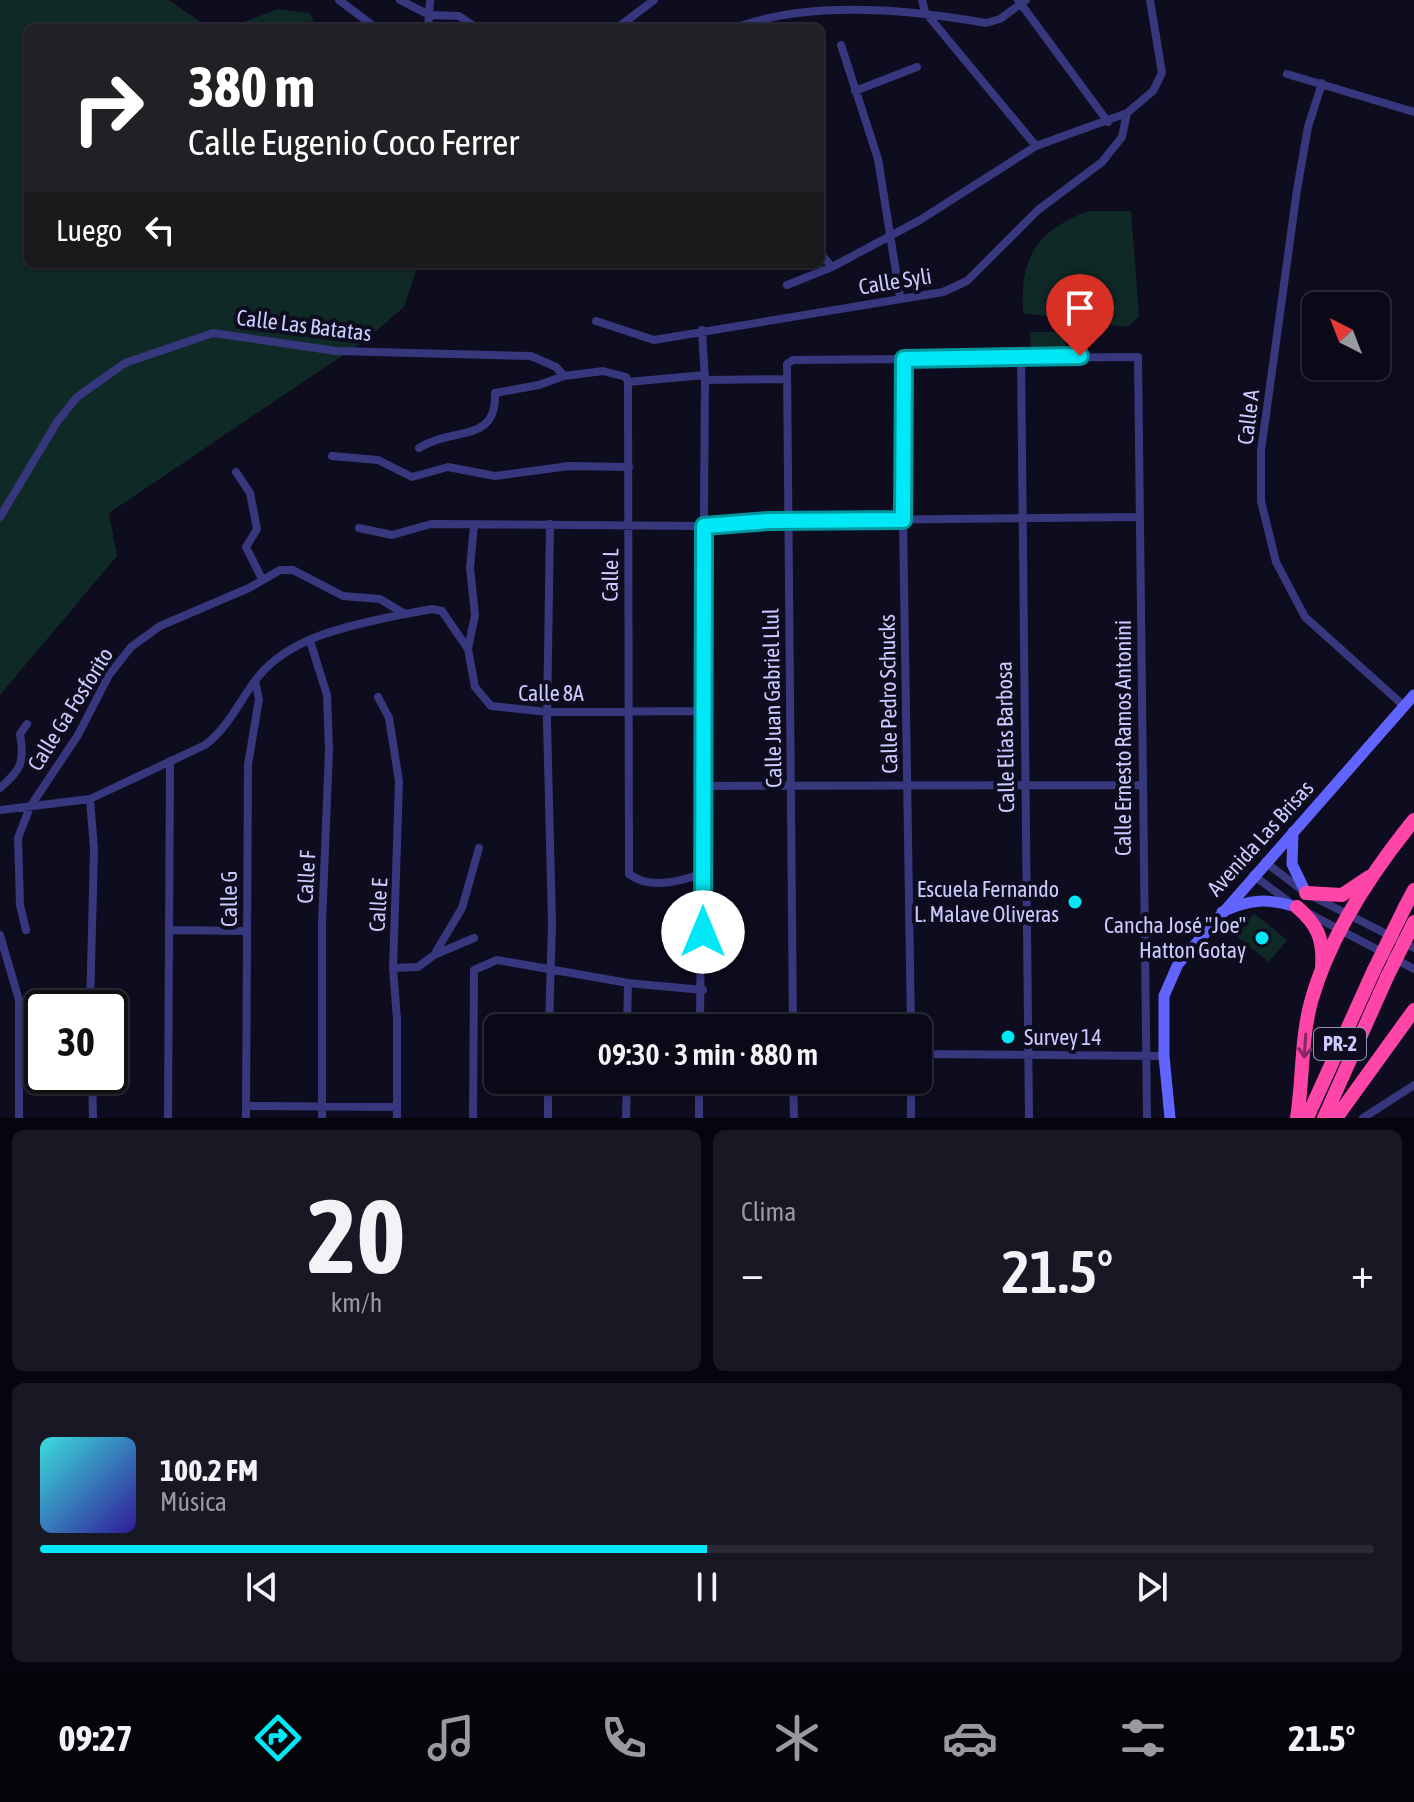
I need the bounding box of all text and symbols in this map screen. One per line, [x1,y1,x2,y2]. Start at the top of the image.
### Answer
text: 380 m [188,55,315,119]
icon: right [56,56,160,160]
text: Calle Eugenio Coco Ferrer [188,121,519,163]
icon: left [138,208,182,252]
text: Luego [56,213,122,247]
street label: Calle Syli [857,262,933,300]
pin [1046,274,1114,356]
icon: arrive [1058,286,1102,330]
north arrow [1302,292,1390,380]
map controls [1302,292,1390,380]
street label: Calle Las Batatas [235,304,373,346]
street label: Calle A [1232,388,1264,446]
street label: Calle L [597,548,623,602]
street label: Calle Juan Gabriel Llul [757,608,787,788]
street label: Calle Pedro Schucks [874,614,902,774]
street label: Calle Ernesto Ramos Antonini [1110,620,1136,856]
street label: Calle Ga Fosforito [22,643,118,775]
street label: Calle Elías Barbosa [991,661,1019,813]
street label: Calle 8A [518,680,584,706]
street label: Avenida Las Brisas [1201,775,1319,901]
street label: Calle F [292,850,320,904]
street label: Calle G [216,871,242,927]
place label: Escuela Fernando L. Malave Oliveras [914,876,1059,927]
street label: Calle E [364,877,392,933]
position arrow [661,890,745,974]
marker: Escuela Fernando L. Malave Oliveras [1066,893,1084,911]
place label: Cancha José "Joe" Hatton Gotay [1104,912,1246,963]
marker: Cancha José "Joe" Hatton Gotay [1253,929,1271,947]
speed limit sign: 30 [24,990,128,1094]
place label: Survey 14 [1024,1024,1102,1050]
marker: Survey 14 [999,1028,1017,1046]
road number: PR-2 [1314,1028,1366,1060]
one-way arrow [1297,1032,1312,1059]
text: 09:30 · 3 min · 880 m [598,1037,818,1071]
text: 20 [308,1176,405,1295]
text: Clima [741,1197,796,1227]
text: 21.5° [1002,1237,1113,1306]
text: − [741,1247,764,1297]
text: + [1351,1247,1374,1297]
text: km/h [331,1288,382,1318]
text: 100.2 FM [160,1453,258,1487]
text: Música [160,1487,227,1517]
icon: previous [240,1565,284,1609]
icon: pause [685,1565,729,1609]
icon: next [1130,1565,1174,1609]
icon: directions [250,1710,306,1766]
icon: music [423,1710,479,1766]
icon: phone [596,1710,652,1766]
icon: climate [769,1710,825,1766]
icon: car [942,1710,998,1766]
icon: filters [1115,1710,1171,1766]
text: 09:27 [59,1717,133,1759]
text: 21.5° [1288,1717,1355,1759]

